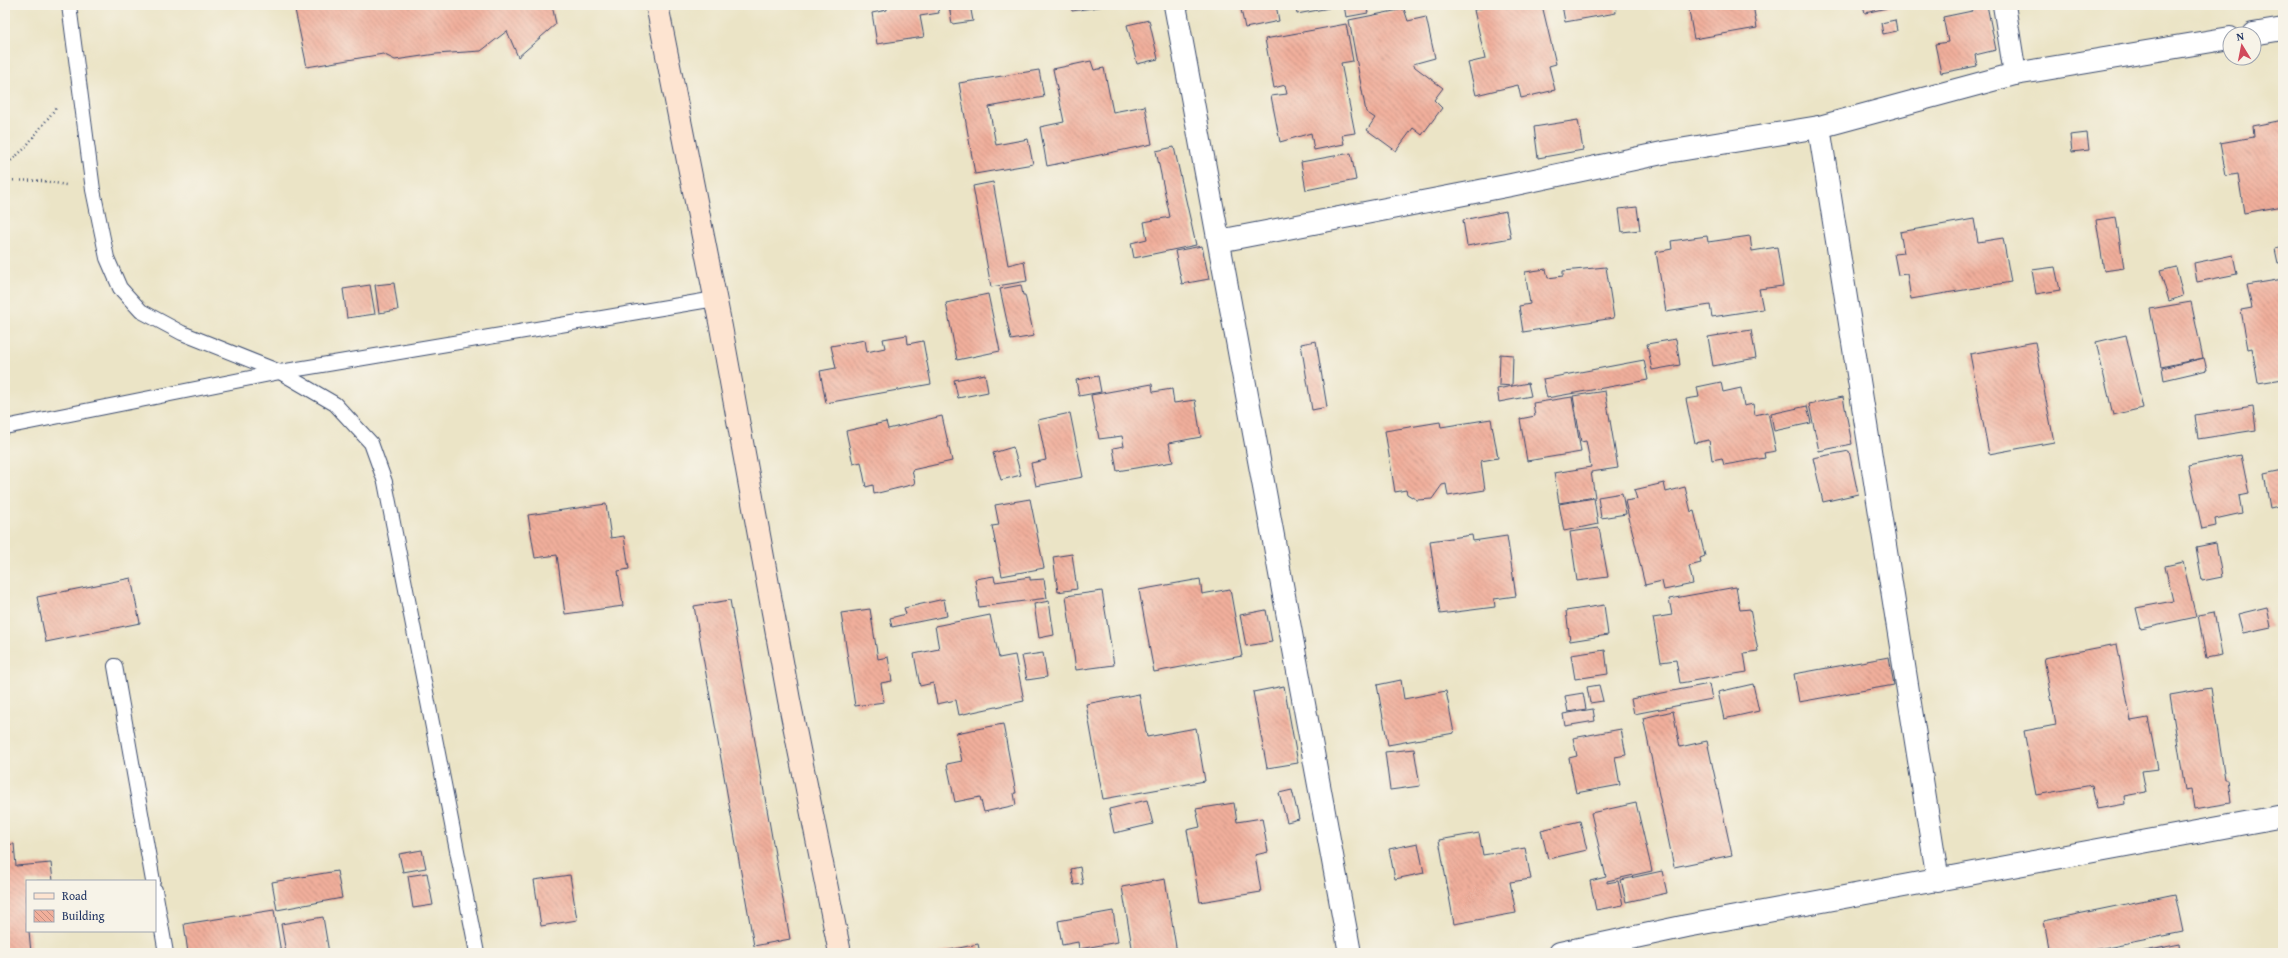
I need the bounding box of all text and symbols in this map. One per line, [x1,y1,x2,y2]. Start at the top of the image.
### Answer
north arrow [2222,26,2262,66]
text: N [2235,28,2246,45]
legend [26,880,156,932]
text: Road [62,887,88,904]
text: Building [62,907,105,924]

